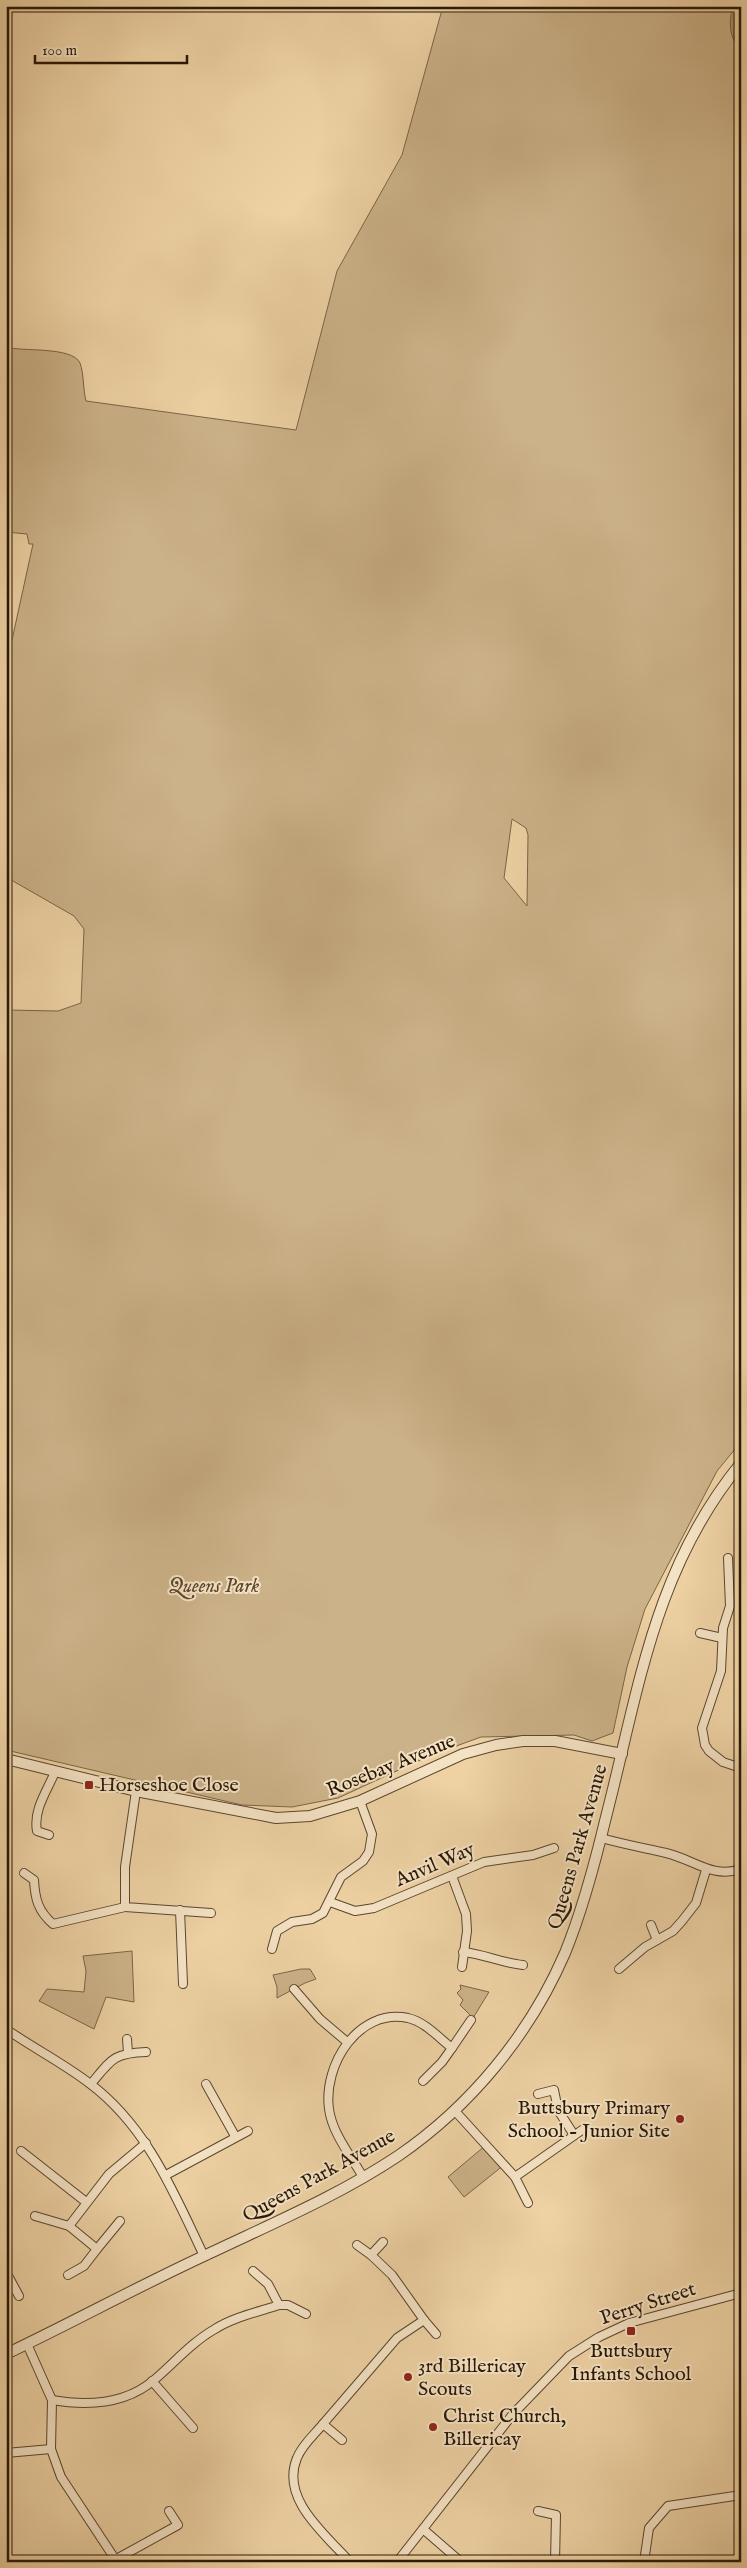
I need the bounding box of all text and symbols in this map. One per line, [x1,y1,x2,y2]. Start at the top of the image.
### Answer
scale bar [35,32,188,64]
text: 100 m [42,41,78,60]
park label: Queens Park [169,1574,259,1600]
street label: Rosebay Avenue [323,1729,459,1803]
street label: Queens Park Avenue [542,1762,614,1932]
place label: Horseshoe Close [99,1773,239,1798]
marker: Horseshoe Close [83,1779,95,1791]
street label: Anvil Way [390,1837,479,1893]
place label: Buttsbury Primary School - Junior Site [508,2096,670,2144]
marker: Buttsbury Primary School - Junior Site [674,2113,686,2125]
street label: Queens Park Avenue [238,2124,400,2228]
street label: Perry Street [597,2277,699,2331]
marker: Buttsbury Infants School [625,2325,637,2337]
place label: Buttsbury Infants School [571,2339,692,2387]
place label: 3rd Billericay Scouts [418,2354,526,2402]
marker: 3rd Billericay Scouts [402,2371,414,2383]
place label: Christ Church, Billericay [443,2404,566,2452]
marker: Christ Church, Billericay [427,2421,439,2433]

